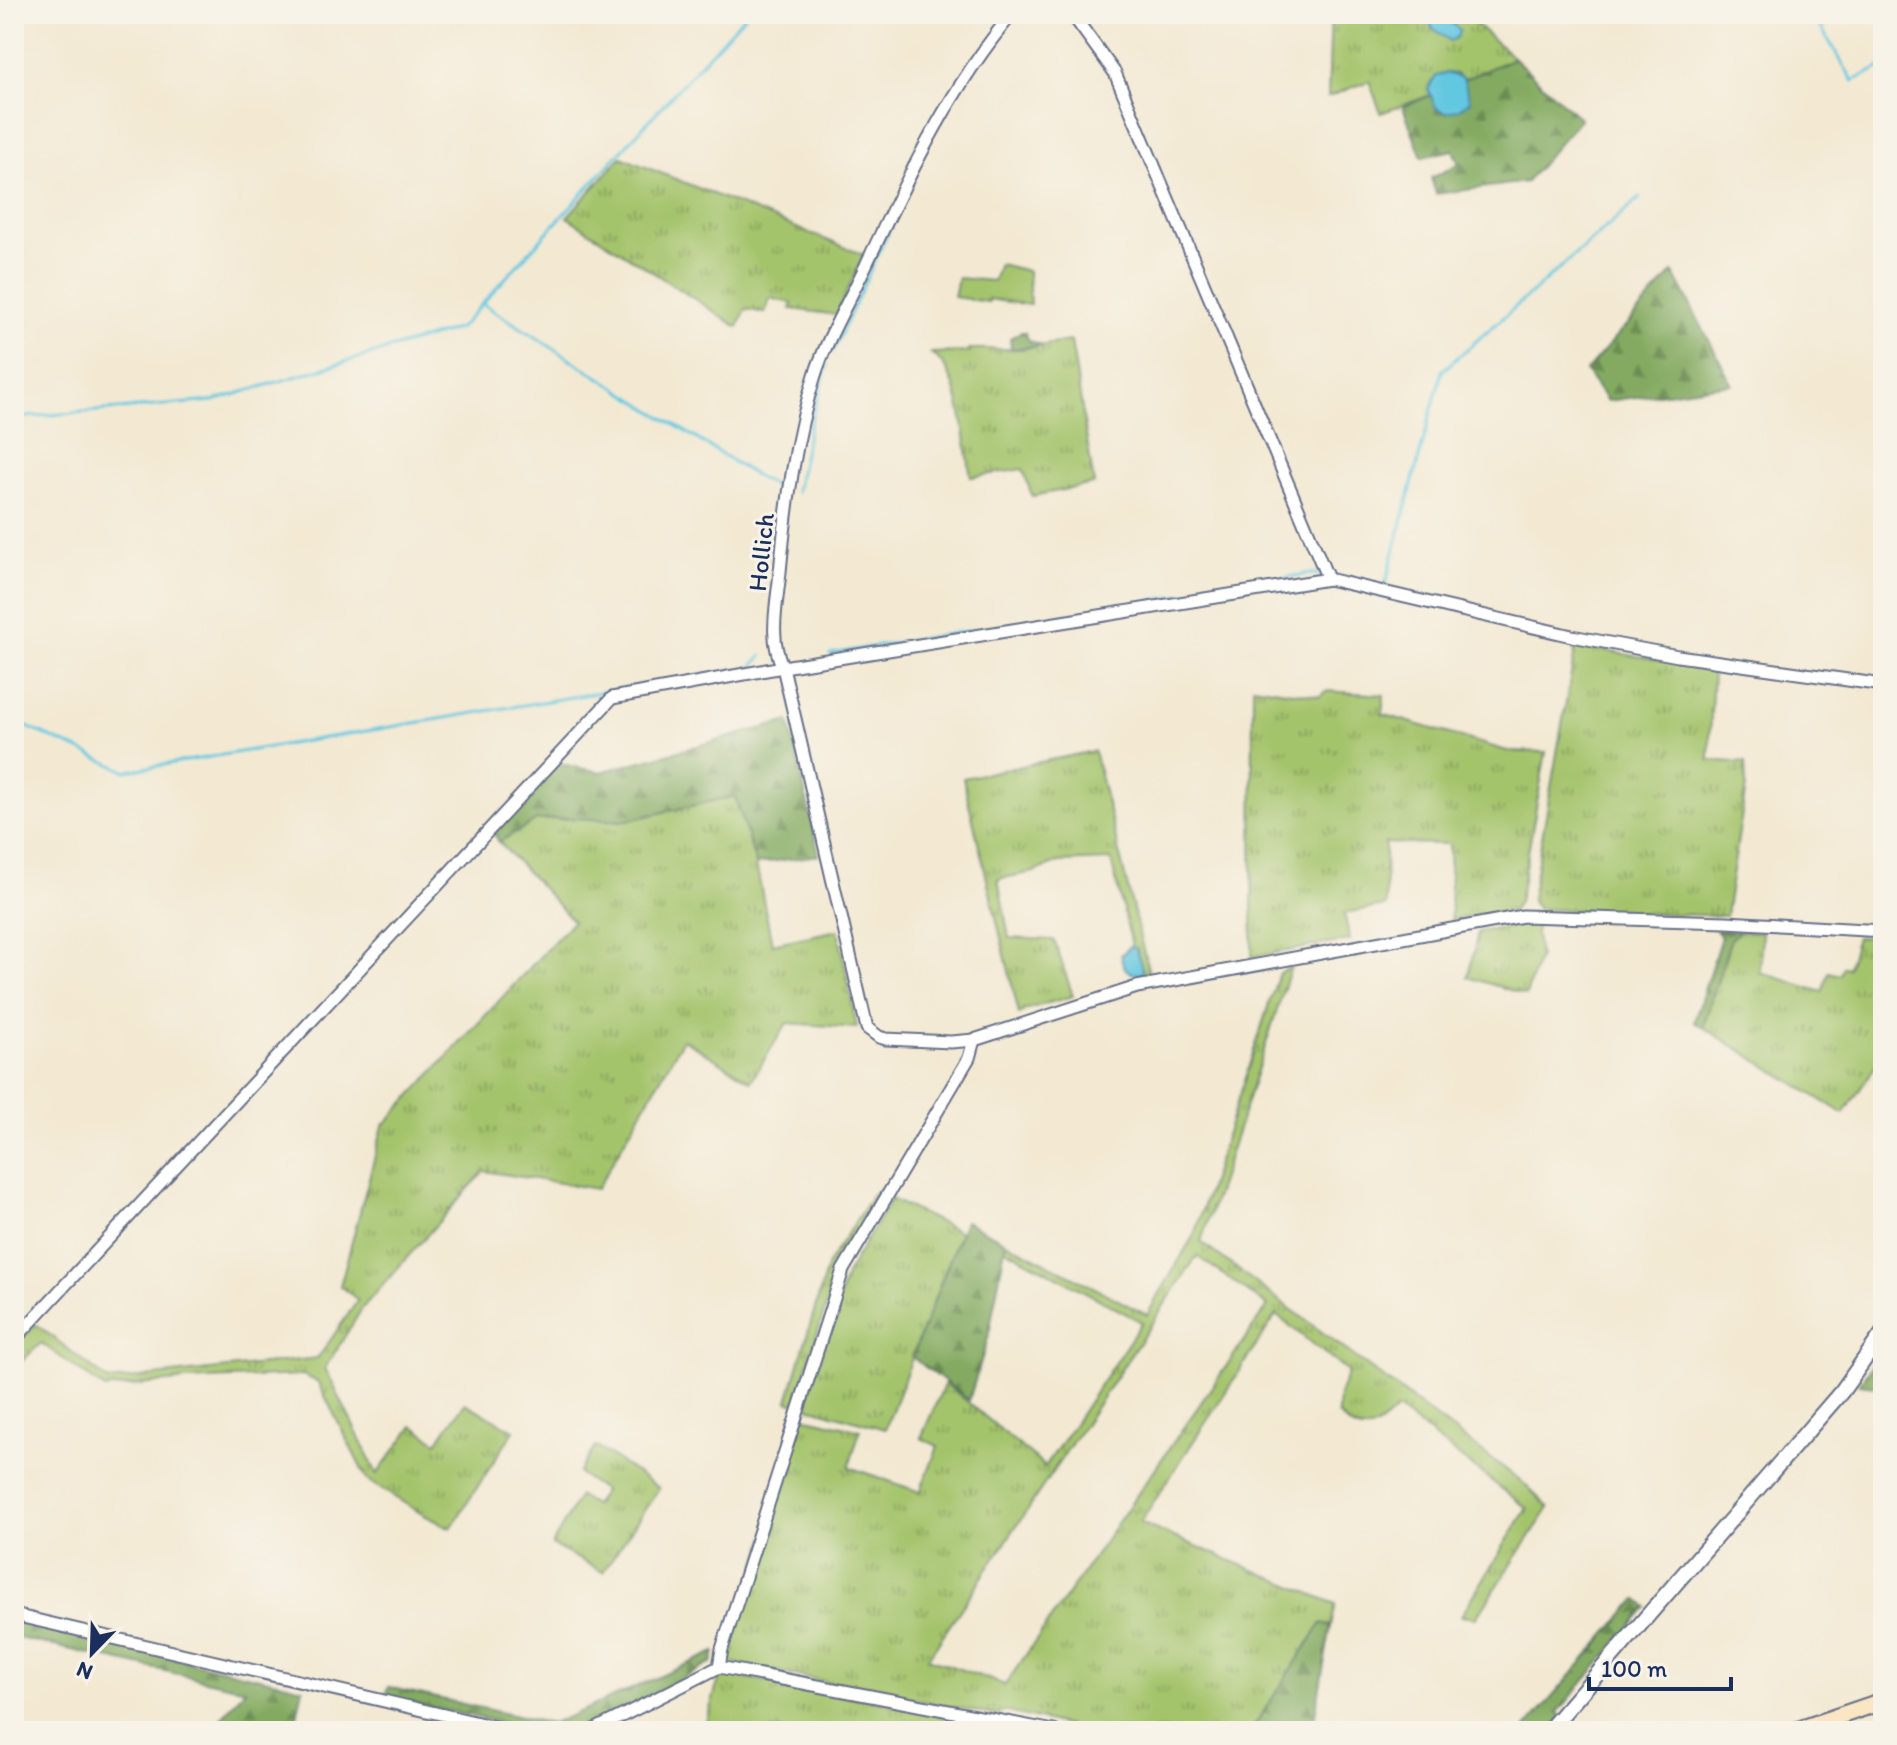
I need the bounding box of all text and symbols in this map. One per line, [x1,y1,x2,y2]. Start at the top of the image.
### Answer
street label: Hollich [741,511,781,593]
north arrow [52,1613,132,1693]
scale bar [1589,1641,1731,1691]
text: 100 m [1601,1654,1667,1683]
text: N [72,1656,96,1686]

